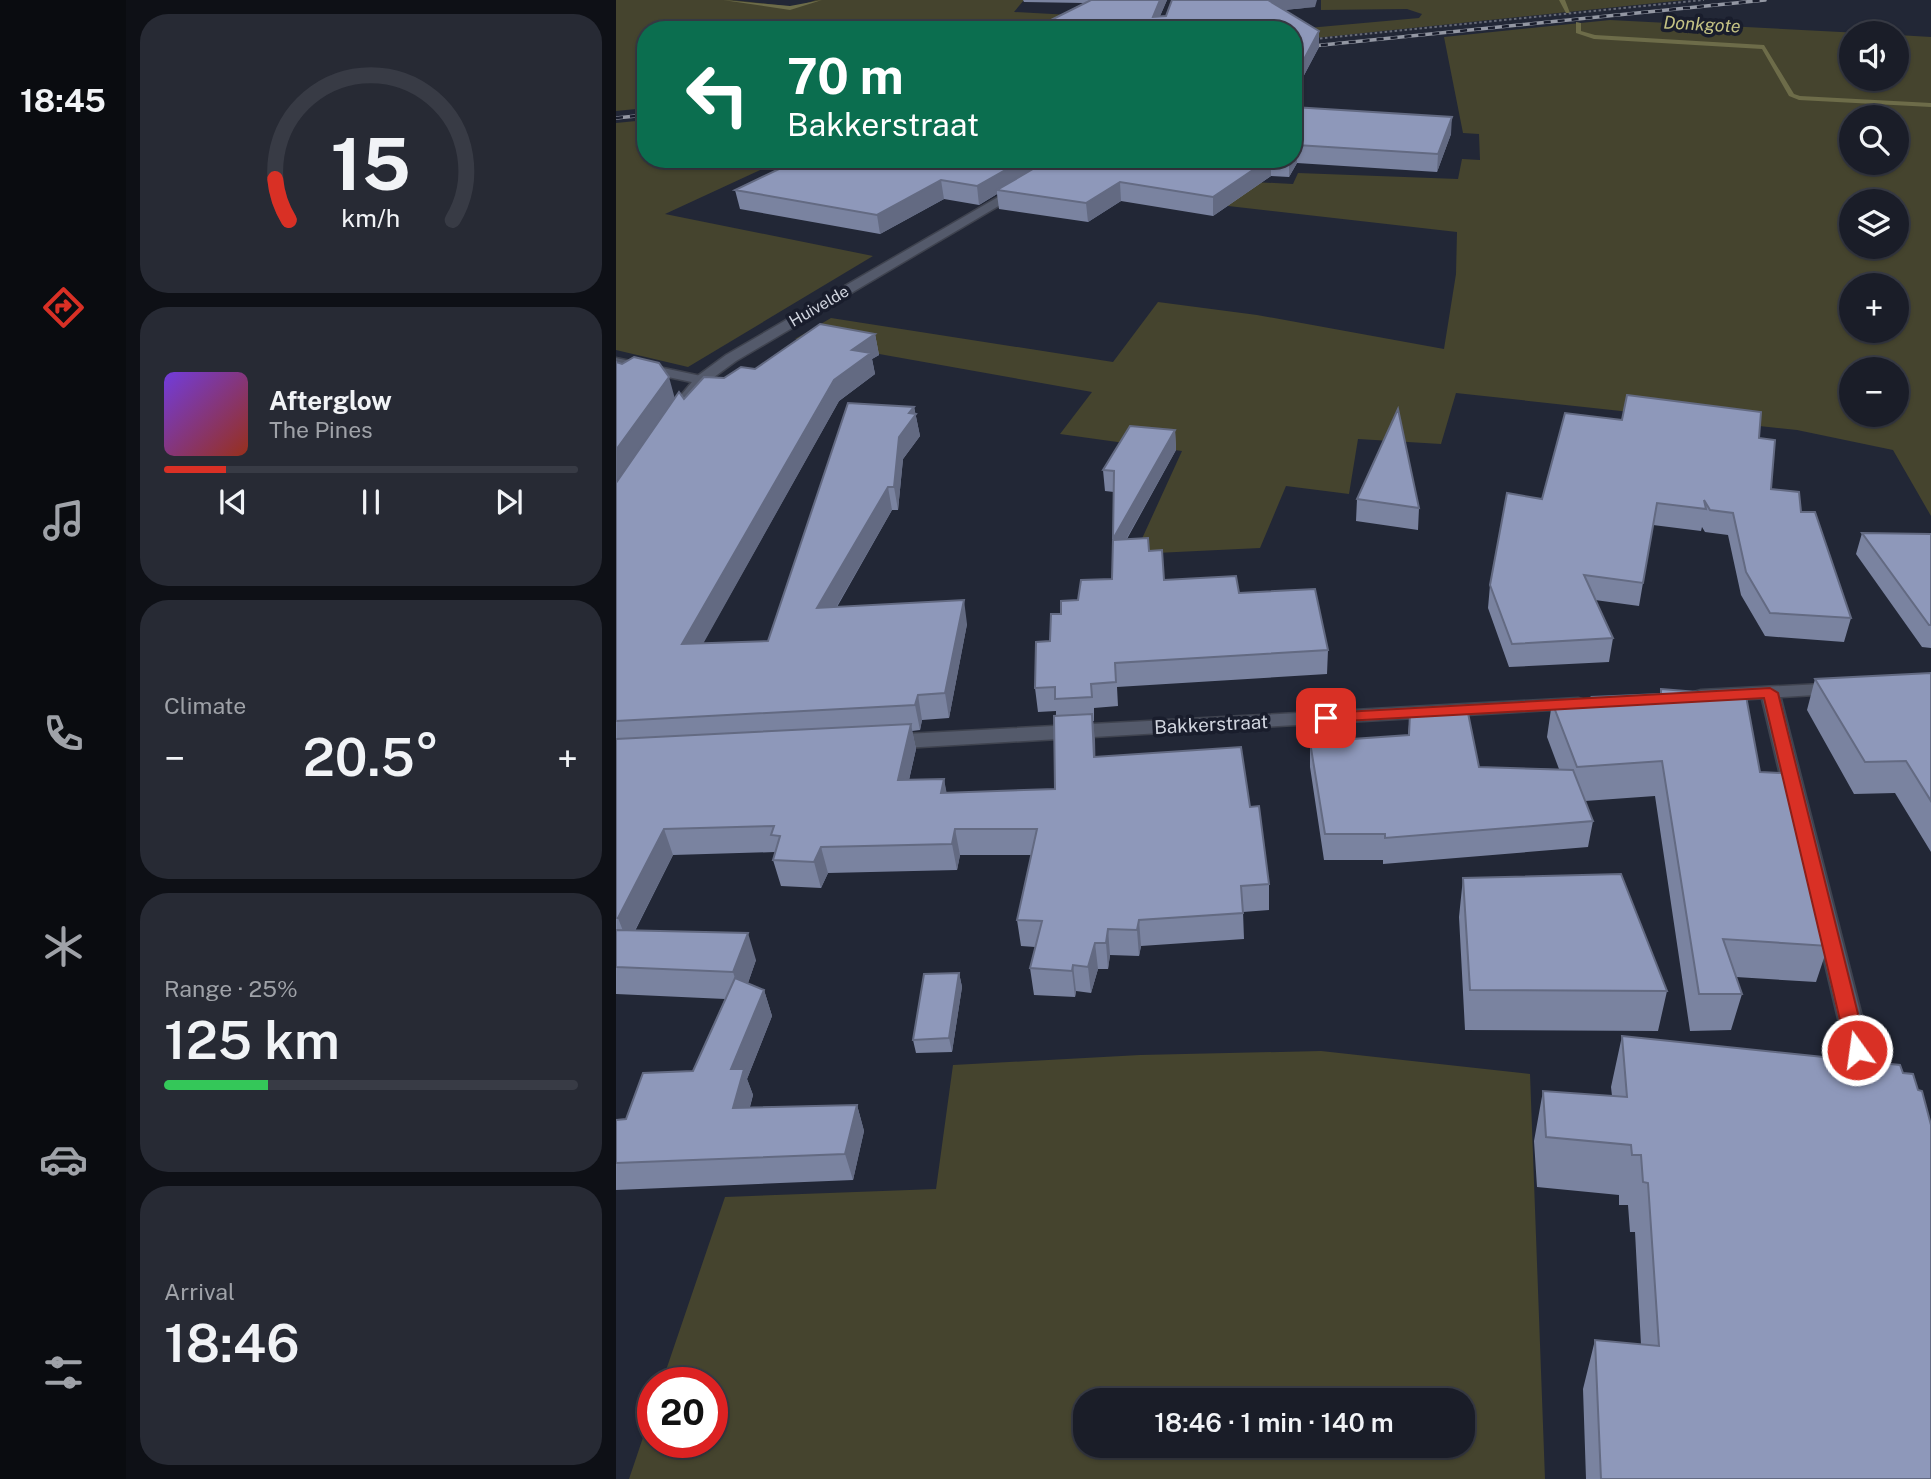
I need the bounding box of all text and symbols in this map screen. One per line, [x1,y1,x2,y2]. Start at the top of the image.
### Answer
water label: Donkgote [1663,11,1741,37]
map controls [1839,21,1909,427]
button: sound [1839,21,1909,91]
text: 70 m [787,47,904,105]
icon: left [672,49,763,140]
text: 18:45 [20,82,106,119]
button: search [1839,105,1909,175]
text: Bakkerstraat [787,106,979,143]
text: 15 [331,121,411,206]
button: layers [1839,189,1909,259]
text: km/h [342,202,400,232]
button: + [1839,273,1909,343]
street label: Huivelde [786,281,852,331]
icon: directions [39,283,88,332]
button: − [1839,357,1909,427]
text: Afterglow [269,385,392,416]
text: The Pines [269,416,373,443]
icon: previous [214,483,252,521]
icon: pause [352,483,390,521]
icon: next [490,483,528,521]
icon: music [39,496,88,545]
pin [1296,688,1356,748]
text: Climate [164,692,246,719]
icon: arrive [1307,699,1345,737]
icon: phone [39,709,88,758]
street label: Bakkerstraat [1153,710,1269,738]
text: 20.5° [303,727,439,788]
text: − [164,736,185,781]
text: + [557,736,578,781]
icon: climate [39,922,88,971]
text: Range · 25% [164,975,298,1002]
text: 125 km [164,1010,340,1071]
position arrow [1820,1013,1894,1087]
icon: car [39,1135,88,1184]
text: Arrival [164,1278,235,1305]
text: 18:46 [164,1313,300,1374]
icon: filters [39,1348,88,1397]
speed limit sign: 20 [637,1367,728,1458]
text: 18:46 · 1 min · 140 m [1154,1407,1394,1438]

